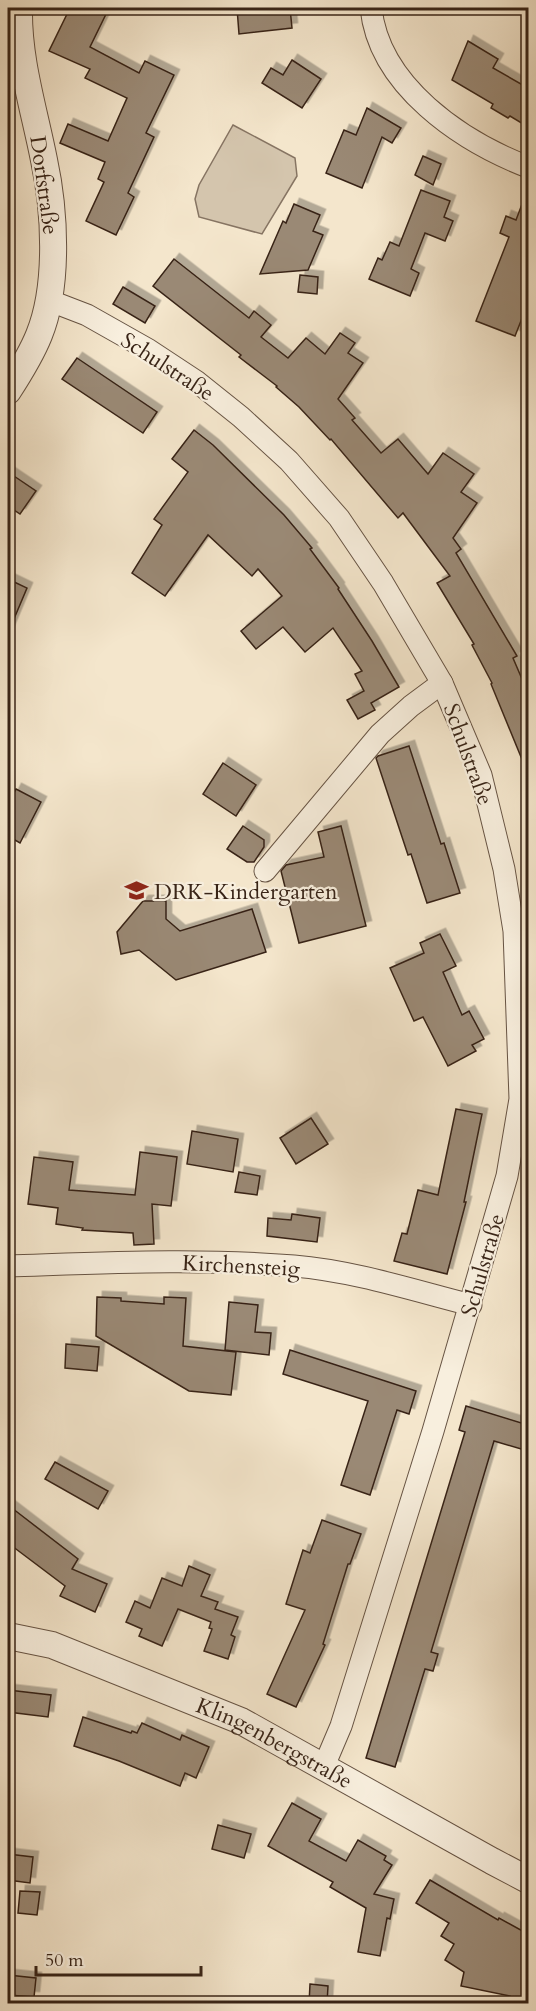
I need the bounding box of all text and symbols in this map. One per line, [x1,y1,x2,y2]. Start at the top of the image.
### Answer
street label: Dorfstraße [22,134,66,236]
street label: Schulstraße [115,325,220,408]
street label: Schulstraße [436,700,500,809]
place label: DRK-Kindergarten [154,877,338,907]
school or university icon: DRK-Kindergarten [123,878,149,904]
street label: Schulstraße [454,1210,512,1320]
street label: Kirchensteig [181,1248,301,1284]
street label: Klingenbergstraße [191,1690,358,1796]
scale bar [36,1939,201,1977]
text: 50 m [45,1948,84,1973]

